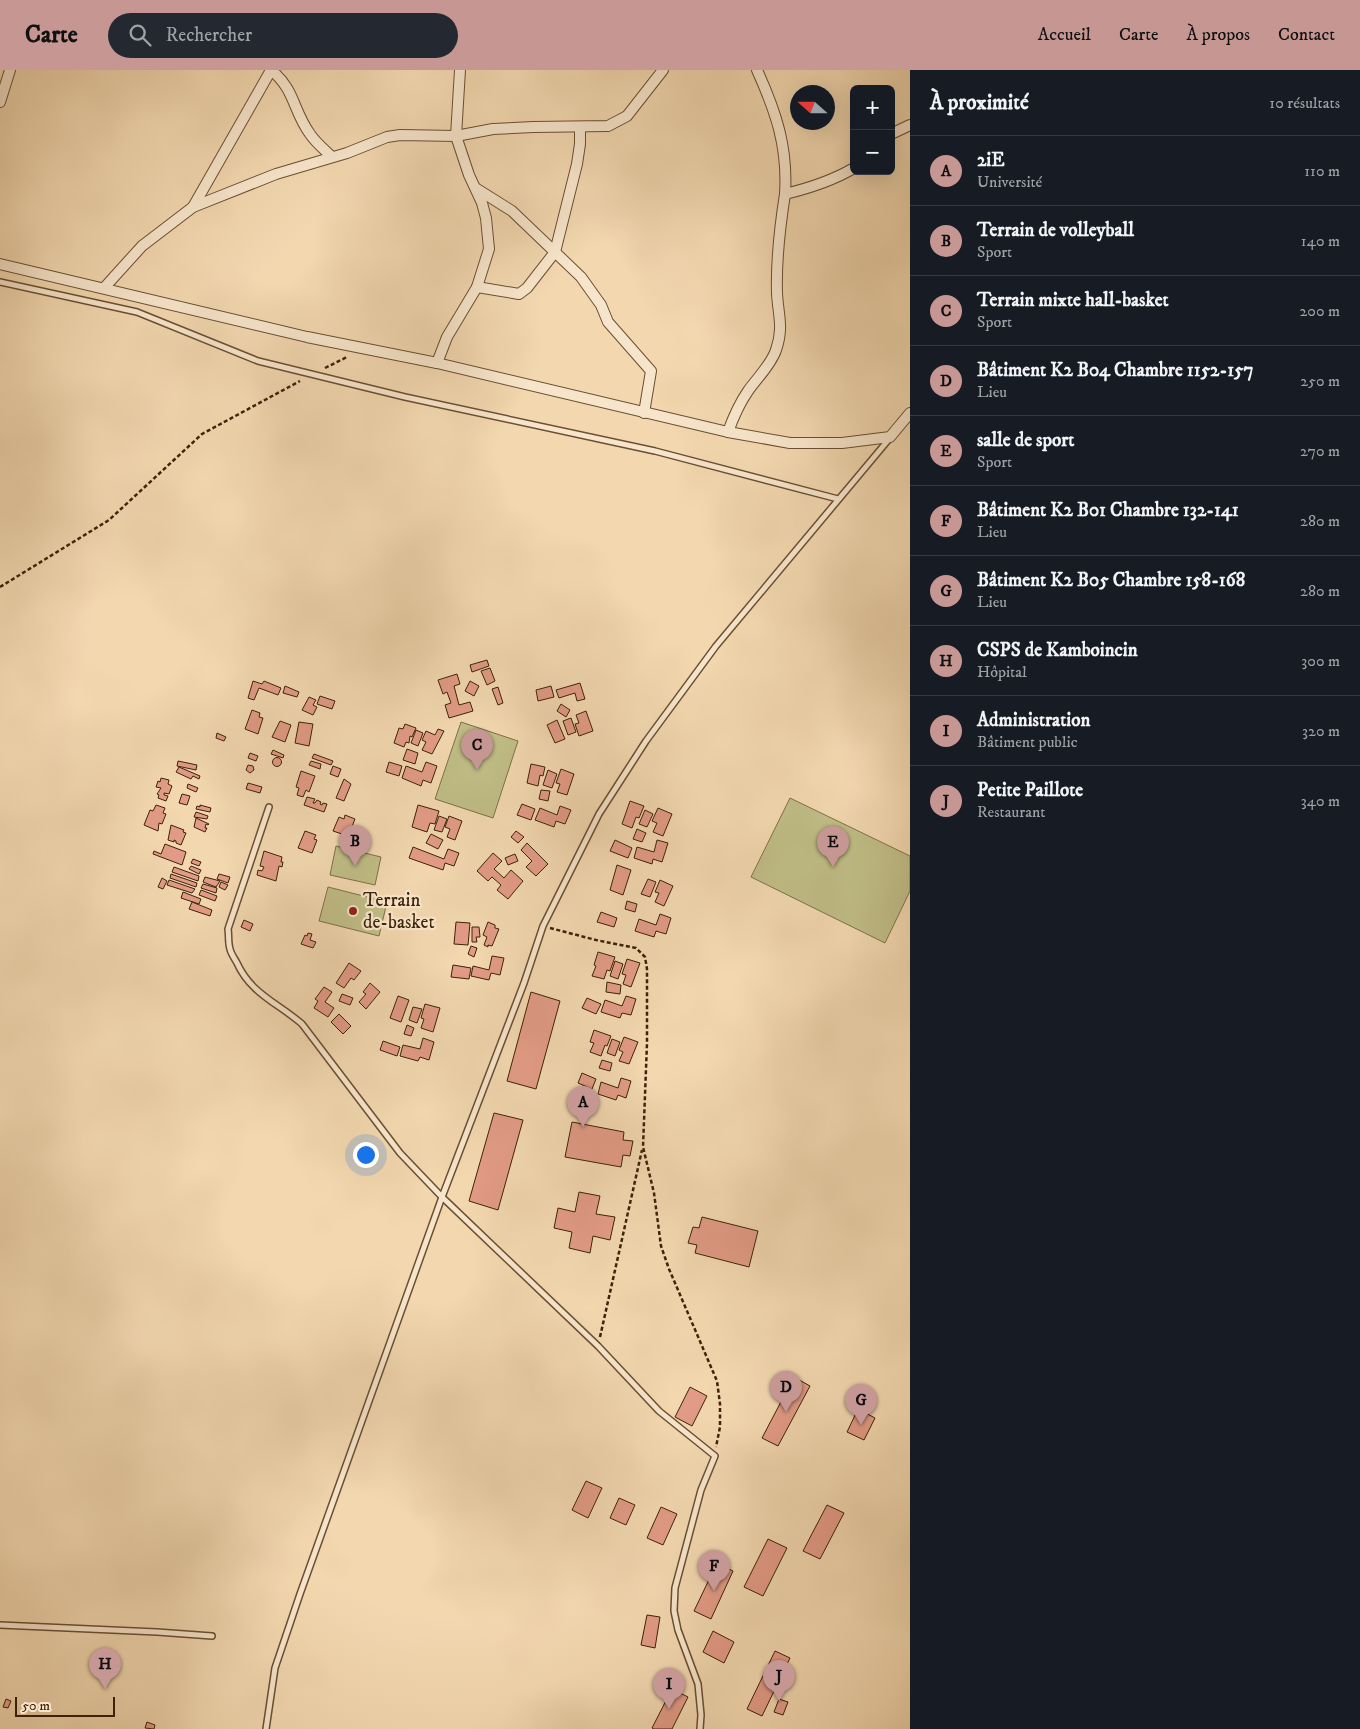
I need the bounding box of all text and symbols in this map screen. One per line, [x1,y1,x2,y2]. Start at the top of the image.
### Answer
search box [108,13,458,58]
text: Carte [25,20,78,50]
icon: search [126,21,154,49]
text: Rechercher [166,24,252,47]
text: Accueil [1038,24,1091,46]
text: Carte [1119,24,1158,46]
text: À propos [1186,24,1250,46]
text: Contact [1278,24,1335,46]
north arrow [790,85,835,130]
map controls [850,85,895,175]
button: + [850,85,895,130]
text: À proximité [930,90,1029,116]
text: 10 résultats [1269,93,1340,113]
button: − [850,130,895,175]
text: 2iE [977,149,1005,172]
text: A [941,161,951,181]
text: 110 m [1304,161,1340,181]
text: Université [977,172,1042,192]
text: Terrain de volleyball [977,219,1134,242]
text: B [941,231,951,251]
text: 140 m [1301,231,1340,251]
text: Sport [977,242,1012,262]
text: Terrain mixte hall-basket [977,289,1169,312]
text: C [941,301,951,321]
text: 200 m [1299,301,1340,321]
text: Sport [977,312,1012,332]
text: Bâtiment K2 B04 Chambre 1152-157 [977,359,1253,382]
text: D [940,371,952,391]
text: 250 m [1300,371,1340,391]
text: Lieu [977,382,1007,402]
text: salle de sport [977,429,1074,452]
text: E [940,441,952,461]
text: 270 m [1300,441,1340,461]
text: Sport [977,452,1012,472]
text: Bâtiment K2 B01 Chambre 132-141 [977,499,1239,522]
text: F [941,511,951,531]
text: 280 m [1300,511,1340,531]
text: Lieu [977,522,1007,542]
text: Bâtiment K2 B05 Chambre 158-168 [977,569,1245,592]
text: G [940,581,952,601]
text: 280 m [1300,581,1340,601]
text: Lieu [977,592,1007,612]
text: CSPS de Kamboincin [977,639,1138,662]
text: H [939,651,953,671]
text: 300 m [1301,651,1340,671]
text: Hôpital [977,662,1027,682]
text: Administration [977,709,1090,732]
text: I [943,721,949,741]
text: 320 m [1302,721,1340,741]
pin: C [461,729,493,770]
text: Bâtiment public [977,732,1078,752]
text: Petite Paillote [977,779,1083,802]
text: J [943,791,949,811]
text: 340 m [1301,791,1340,811]
text: Restaurant [977,802,1045,822]
pin: B [339,825,371,866]
pin: E [817,826,849,867]
place label: Terrain de-basket [363,889,435,934]
marker: Terrain de-basket [347,905,359,917]
pin: A [567,1086,599,1127]
your location [353,1142,379,1168]
pin: D [770,1371,802,1412]
pin: G [845,1384,877,1425]
pin: F [698,1550,730,1591]
pin: H [89,1648,121,1689]
pin: J [763,1660,795,1701]
pin: I [653,1668,685,1709]
scale bar [15,1694,115,1717]
text: 50 m [22,1697,50,1715]

